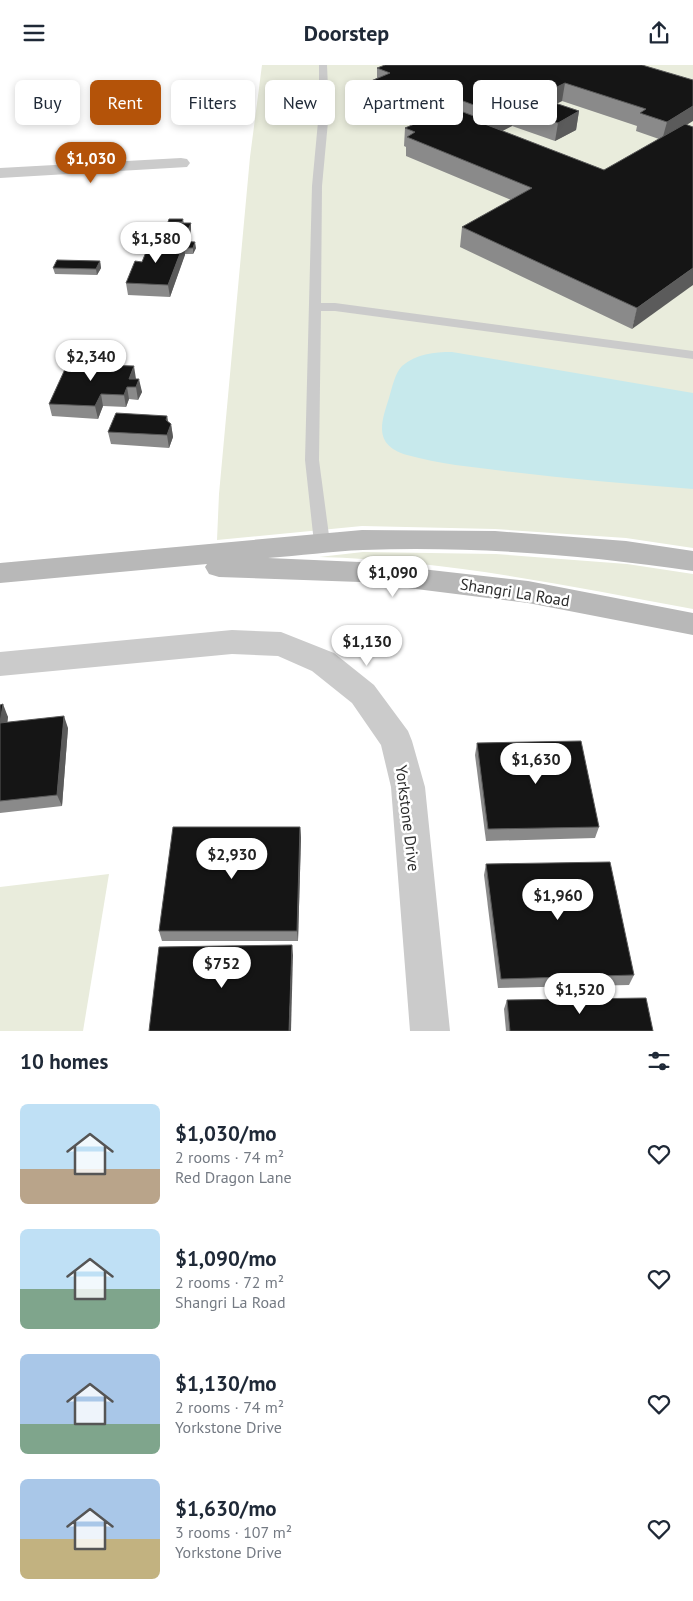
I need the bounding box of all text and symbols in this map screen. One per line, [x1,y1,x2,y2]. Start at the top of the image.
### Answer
icon: menu [20,19,48,47]
text: Doorstep [304,19,389,47]
icon: share [645,19,673,47]
chip: Buy [15,80,80,125]
chip: Rent [90,80,161,125]
chip: Filters [171,80,255,125]
chip: New [265,80,335,125]
chip: Apartment [345,80,463,125]
chip: House [473,80,557,125]
pin: $1,030 [50,141,132,184]
text: $1,030 [66,148,116,168]
pin: $1,580 [115,221,197,264]
text: $1,580 [131,228,181,248]
pin: $2,340 [50,339,132,382]
text: $2,340 [66,346,116,366]
pin: $1,090 [352,555,434,598]
text: $1,090 [368,562,418,582]
street label: Shangri La Road [459,573,571,611]
pin: $1,130 [326,625,408,667]
text: $1,130 [342,631,392,651]
pin: $1,630 [495,743,577,785]
text: $1,630 [511,749,561,769]
street label: Yorkstone Drive [392,764,424,872]
pin: $2,930 [191,837,273,880]
text: $2,930 [207,844,257,864]
pin: $1,960 [517,879,599,921]
text: $1,960 [533,885,583,905]
pin: $752 [192,947,252,989]
text: $752 [204,953,240,973]
pin: $1,520 [539,973,621,1015]
text: $1,520 [555,979,605,999]
icon: filters [645,1047,673,1075]
text: 10 homes [20,1048,108,1075]
text: $1,030/mo [175,1120,277,1147]
icon: home [60,1124,120,1184]
icon: heart [645,1140,673,1168]
text: 2 rooms · 74 m² [175,1147,284,1167]
text: Red Dragon Lane [175,1167,292,1187]
text: $1,090/mo [175,1245,277,1272]
icon: home [60,1249,120,1309]
icon: heart [645,1265,673,1293]
text: 2 rooms · 72 m² [175,1272,284,1292]
text: Shangri La Road [175,1292,286,1312]
text: $1,130/mo [175,1370,277,1397]
icon: home [60,1374,120,1434]
icon: heart [645,1390,673,1418]
text: 2 rooms · 74 m² [175,1397,284,1417]
text: Yorkstone Drive [175,1417,282,1437]
text: $1,630/mo [175,1495,277,1522]
icon: home [60,1499,120,1559]
icon: heart [645,1515,673,1543]
text: 3 rooms · 107 m² [175,1522,292,1542]
text: Yorkstone Drive [175,1542,282,1562]

